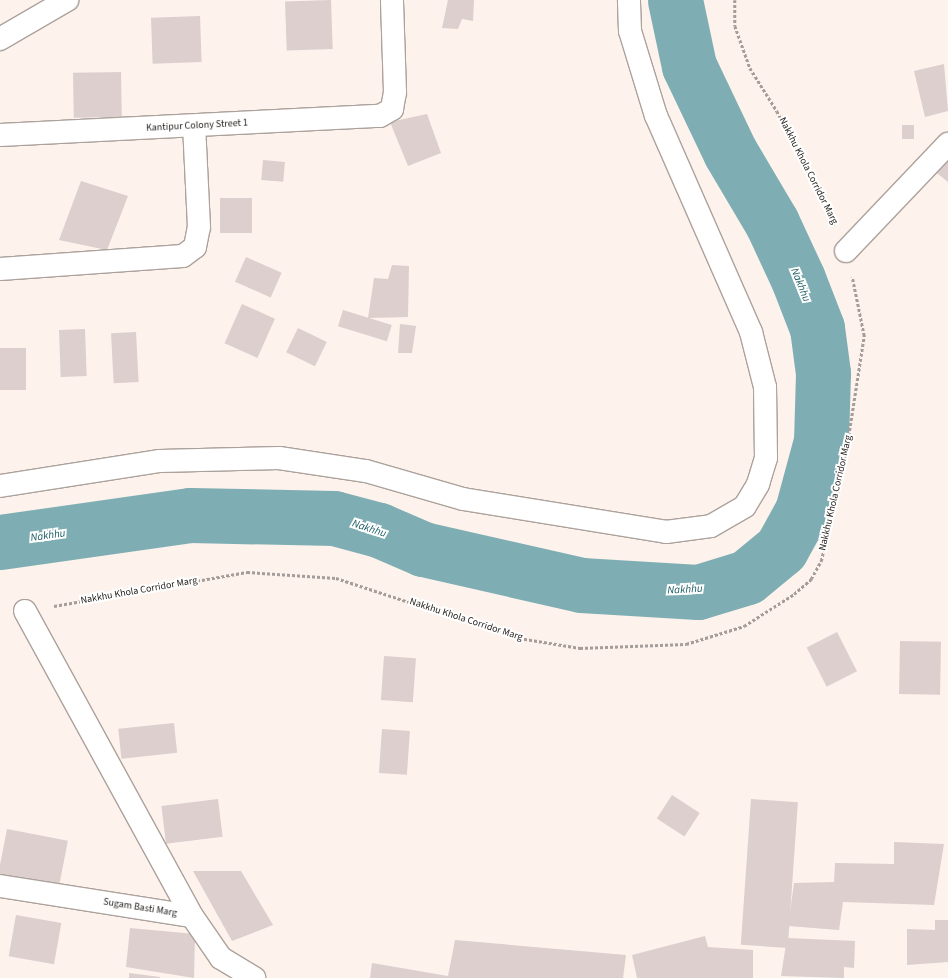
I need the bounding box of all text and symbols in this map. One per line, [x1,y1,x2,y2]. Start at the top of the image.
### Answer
street label: Nakkhu Khola Corridor Marg [776,116,840,226]
street label: Kantipur Colony Street 1 [146,117,248,135]
water label: Nakhhu [787,266,813,304]
street label: Nakkhu Khola Corridor Marg [817,434,855,552]
water label: Nakhhu [350,517,388,541]
water label: Nakhhu [30,527,66,545]
street label: Nakkhu Khola Corridor Marg [80,575,198,607]
water label: Nakhhu [667,582,703,598]
street label: Nakkhu Khola Corridor Marg [408,596,524,644]
street label: Sugam Basti Marg [102,896,178,920]

